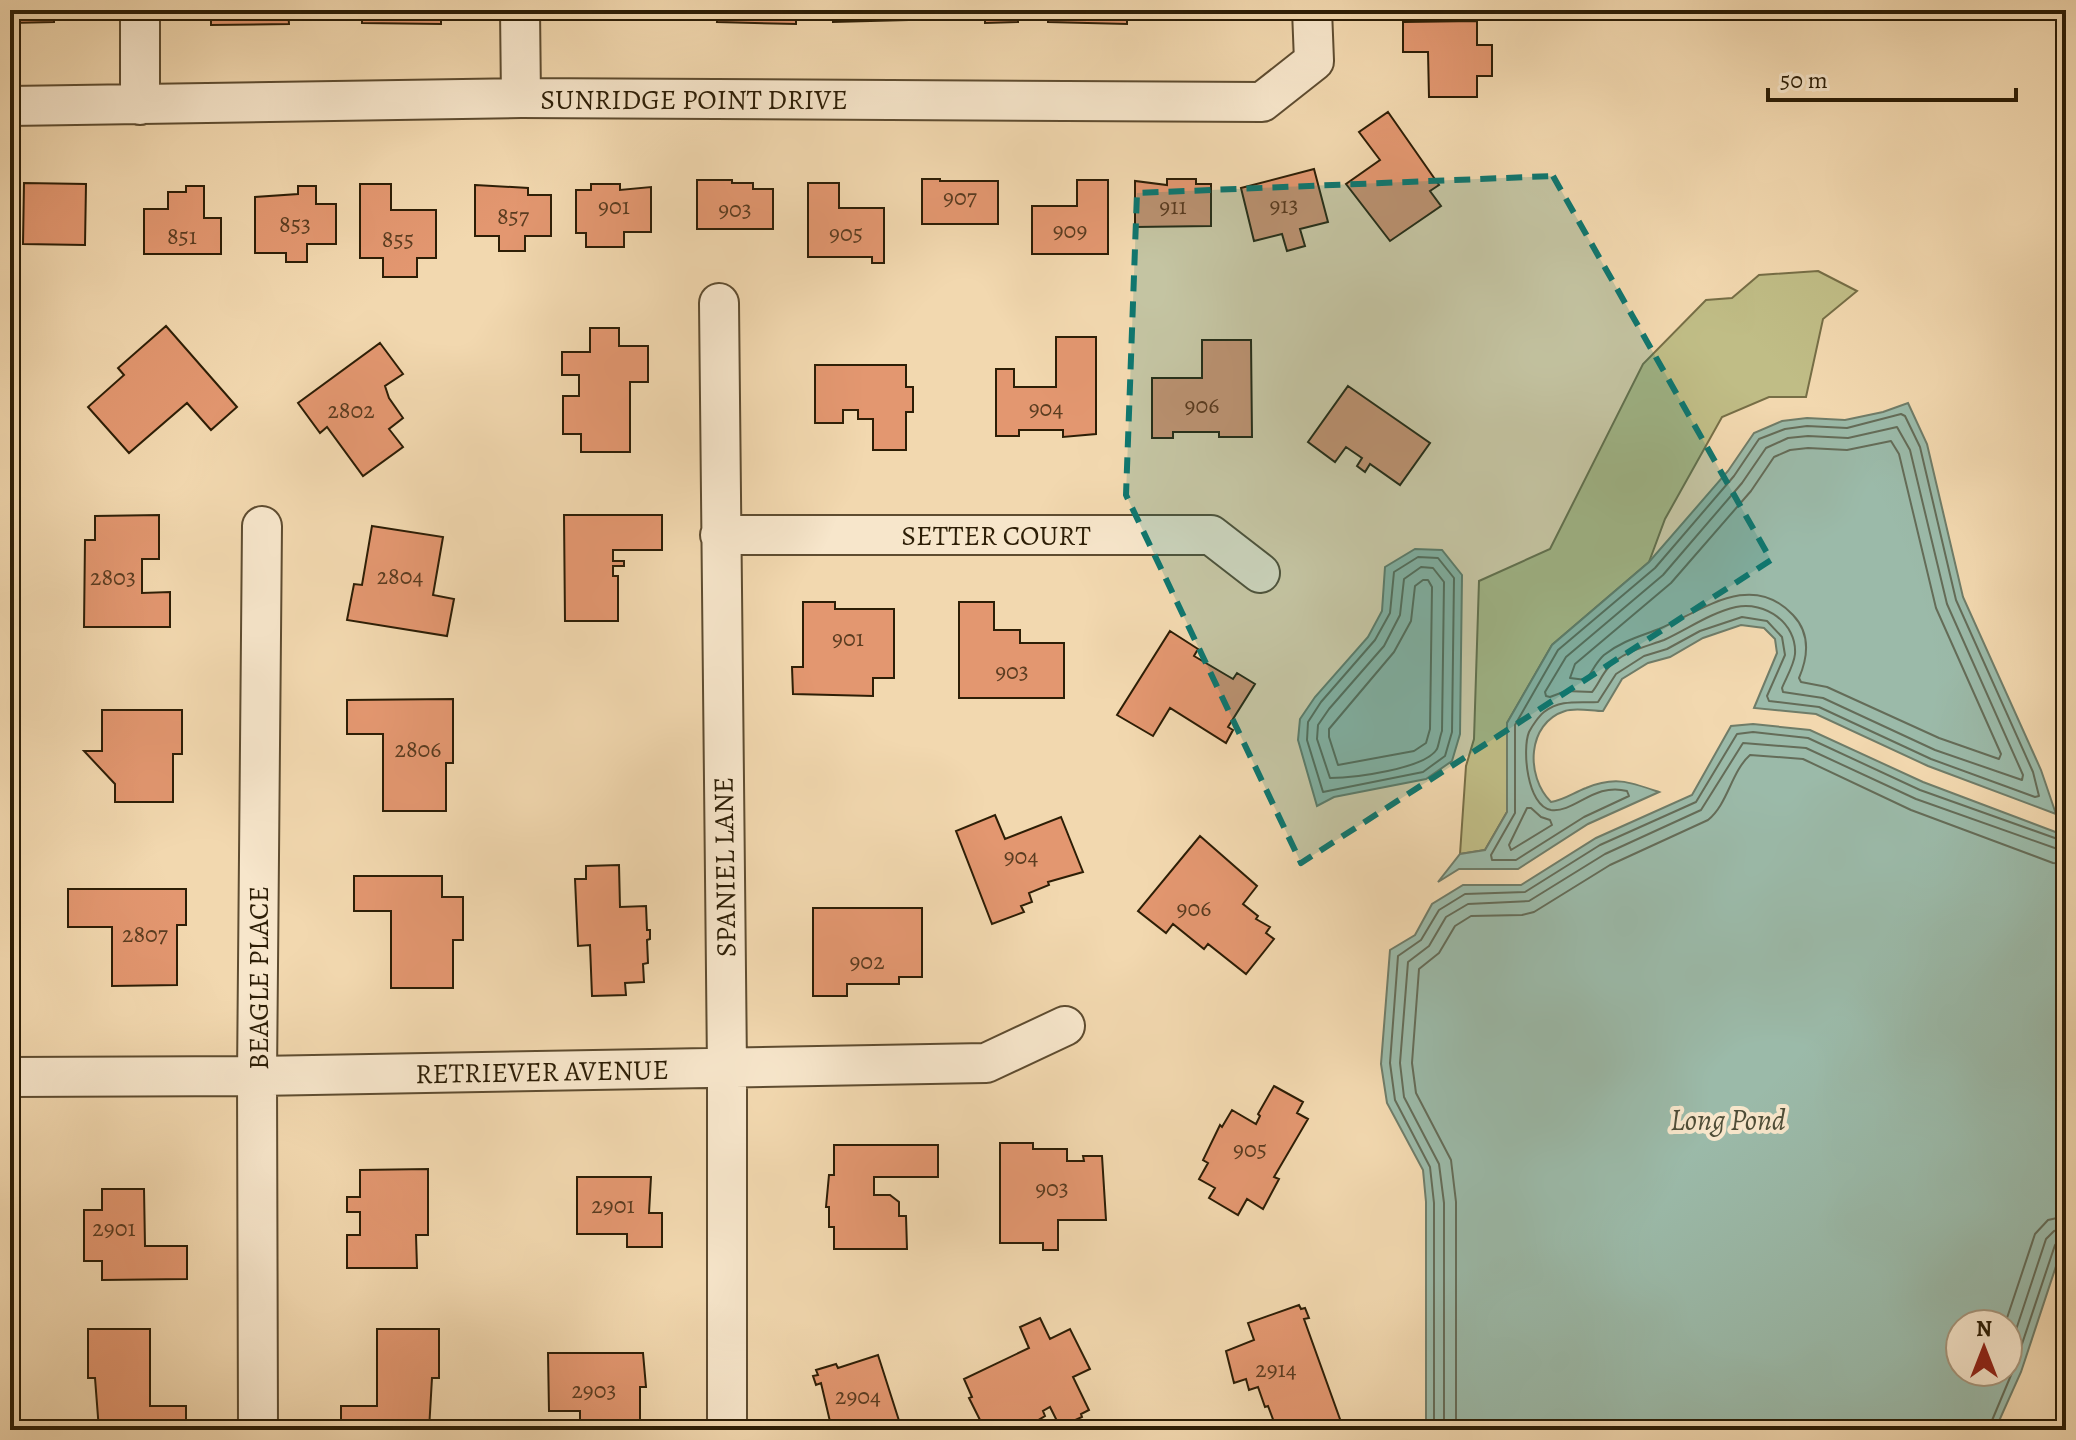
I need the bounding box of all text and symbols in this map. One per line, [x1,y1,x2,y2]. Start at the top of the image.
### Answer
scale bar [1768,52,2016,102]
text: 50 m [1780,64,1828,96]
street label: SUNRIDGE POINT DRIVE [540,81,848,119]
house number: 907 [943,181,978,213]
house number: 913 [1269,189,1299,221]
house number: 901 [598,190,630,222]
house number: 911 [1159,190,1187,222]
house number: 903 [718,193,752,225]
house number: 857 [497,200,530,232]
house number: 853 [279,208,311,240]
house number: 909 [1053,214,1087,246]
house number: 905 [829,217,863,249]
house number: 851 [167,220,197,252]
house number: 855 [382,223,414,255]
house number: 906 [1185,389,1219,421]
house number: 904 [1029,392,1063,424]
house number: 2802 [327,394,375,426]
street label: SETTER COURT [901,517,1091,555]
house number: 2804 [377,560,423,592]
house number: 2803 [90,561,136,593]
house number: 901 [832,622,864,654]
house number: 903 [995,655,1029,687]
house number: 2806 [395,733,441,765]
street label: SPANIEL LANE [704,776,746,957]
house number: 904 [1004,840,1038,872]
street label: BEAGLE PLACE [240,886,278,1070]
house number: 906 [1177,892,1211,924]
house number: 2807 [122,918,169,950]
house number: 902 [849,945,885,977]
street label: RETRIEVER AVENUE [415,1051,669,1093]
water label: Long Pond [1670,1100,1786,1140]
house number: 905 [1233,1133,1267,1165]
house number: 903 [1035,1172,1069,1204]
house number: 2901 [591,1189,635,1221]
house number: 2901 [92,1212,136,1244]
north arrow [1944,1308,2024,1388]
text: N [1976,1314,1992,1344]
house number: 2914 [1255,1353,1297,1385]
house number: 2903 [571,1374,617,1406]
house number: 2904 [835,1380,881,1412]

